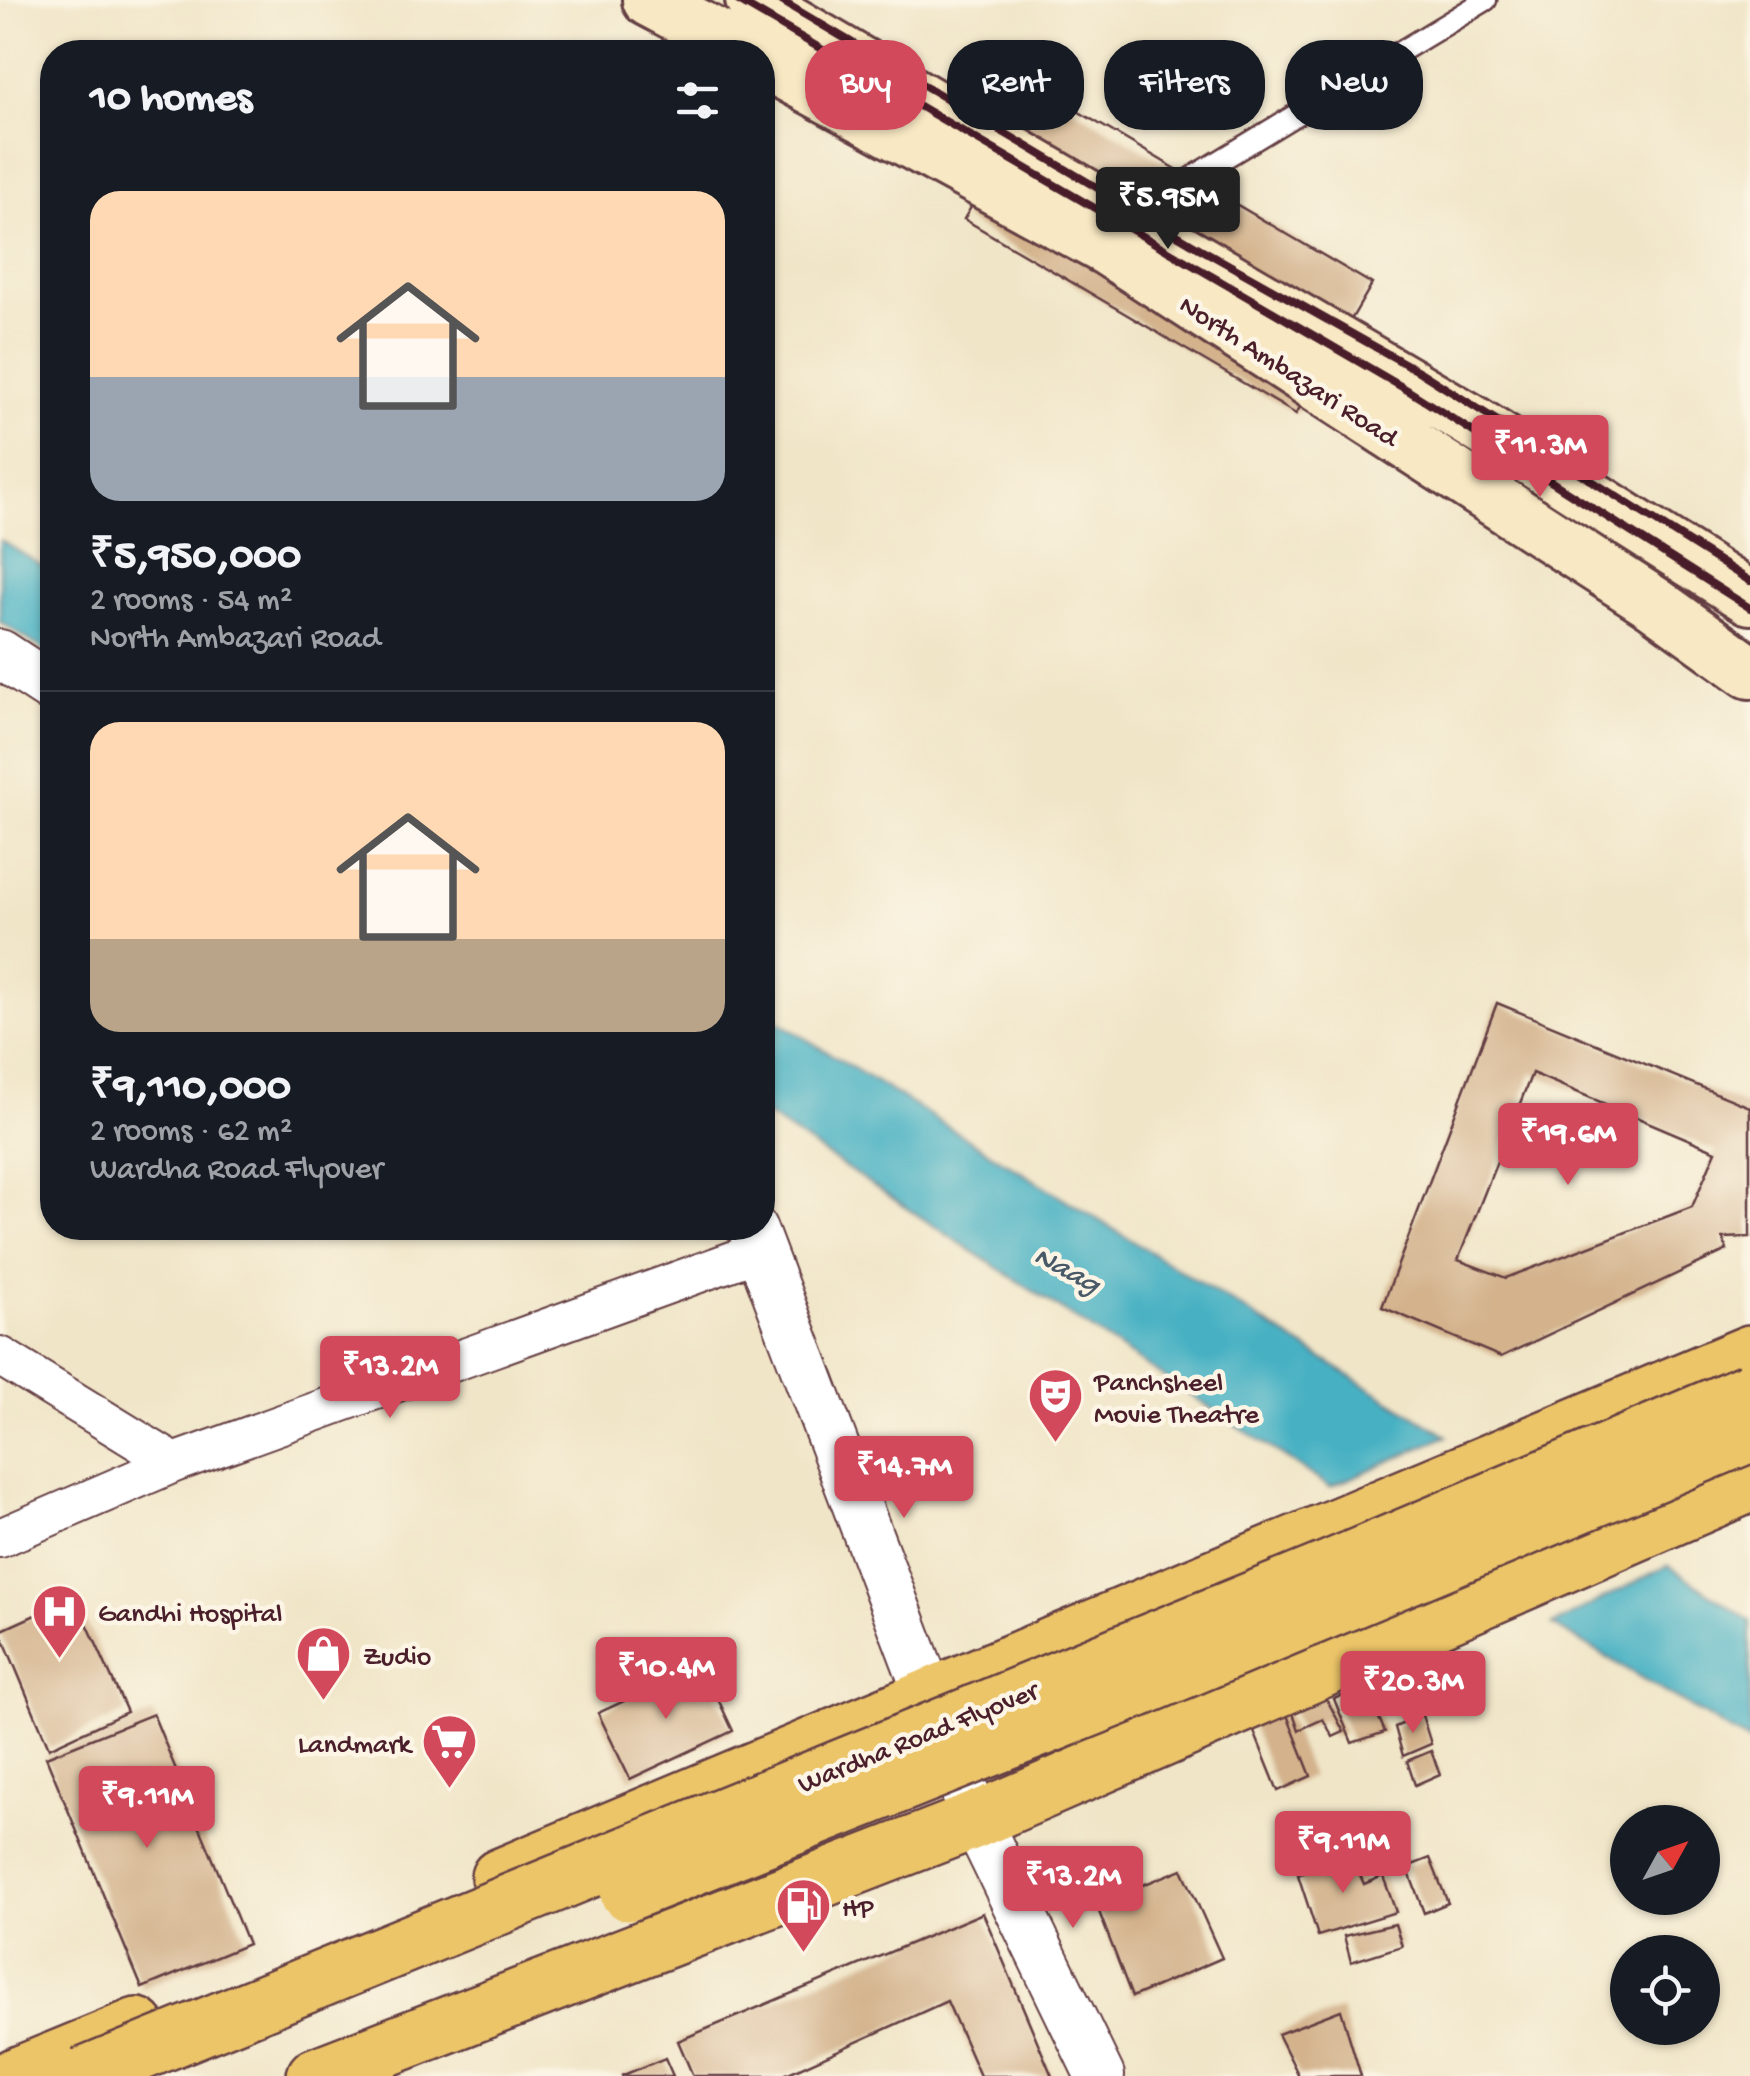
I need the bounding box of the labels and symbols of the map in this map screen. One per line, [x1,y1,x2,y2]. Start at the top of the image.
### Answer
pin: ₹5.95M [1087,167,1249,252]
street label: North Ambazari Road [1172,290,1405,457]
pin: ₹11.3M [1459,415,1621,500]
pin: ₹19.6M [1487,1103,1649,1188]
water label: Naag [1027,1240,1107,1305]
pin: ₹13.2M [309,1336,471,1421]
theatre icon: Panchsheel Movie Theatre [1025,1366,1085,1445]
place label: Panchsheel Movie Theatre [1093,1368,1260,1433]
pin: ₹14.7M [823,1436,985,1521]
hospital icon: Gandhi Hospital [29,1581,89,1660]
place label: Gandhi Hospital [98,1599,282,1632]
shop icon: Zudio [294,1624,354,1703]
pin: ₹10.4M [585,1637,747,1722]
place label: Zudio [363,1642,431,1675]
pin: ₹20.3M [1332,1651,1494,1736]
street label: Wardha Road Flyover [794,1675,1046,1802]
supermarket icon: Landmark [420,1712,480,1791]
place label: Landmark [298,1730,414,1763]
pin: ₹9.11M [66,1766,228,1851]
north arrow [1610,1805,1720,1915]
pin: ₹9.11M [1262,1811,1424,1896]
pin: ₹13.2M [992,1846,1154,1931]
fuel station icon: HP [773,1876,833,1955]
place label: HP [842,1894,874,1927]

